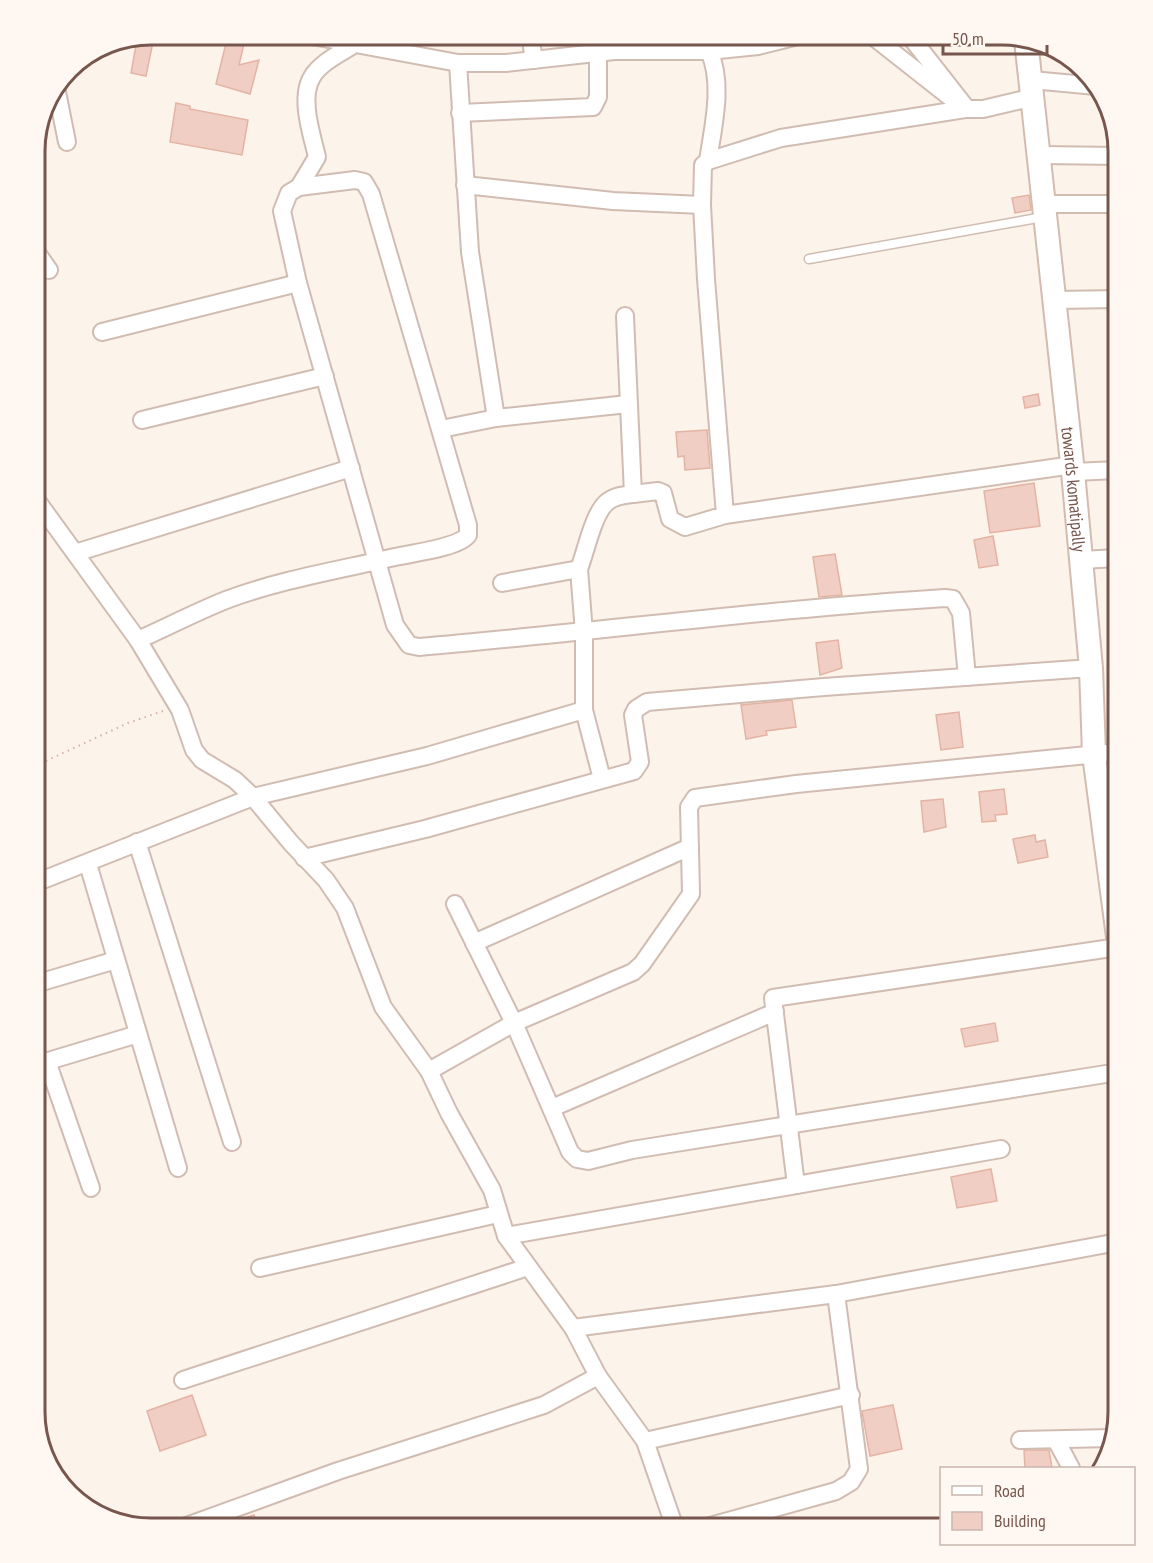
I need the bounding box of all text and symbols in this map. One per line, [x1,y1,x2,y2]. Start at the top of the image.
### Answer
scale bar [943,18,1046,56]
text: 50 m [952,27,984,50]
street label: towards komatipally [1057,426,1092,553]
legend [940,1467,1135,1545]
text: Road [994,1479,1025,1502]
text: Building [994,1509,1046,1532]

